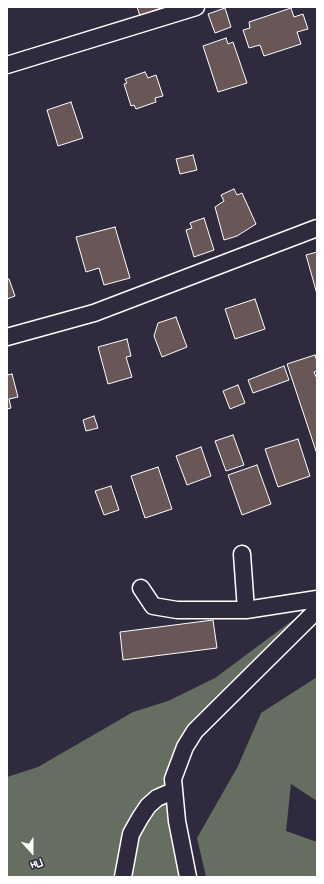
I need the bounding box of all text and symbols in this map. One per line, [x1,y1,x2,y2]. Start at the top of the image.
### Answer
north arrow [12,832,52,872]
text: Пн [29,855,44,872]

